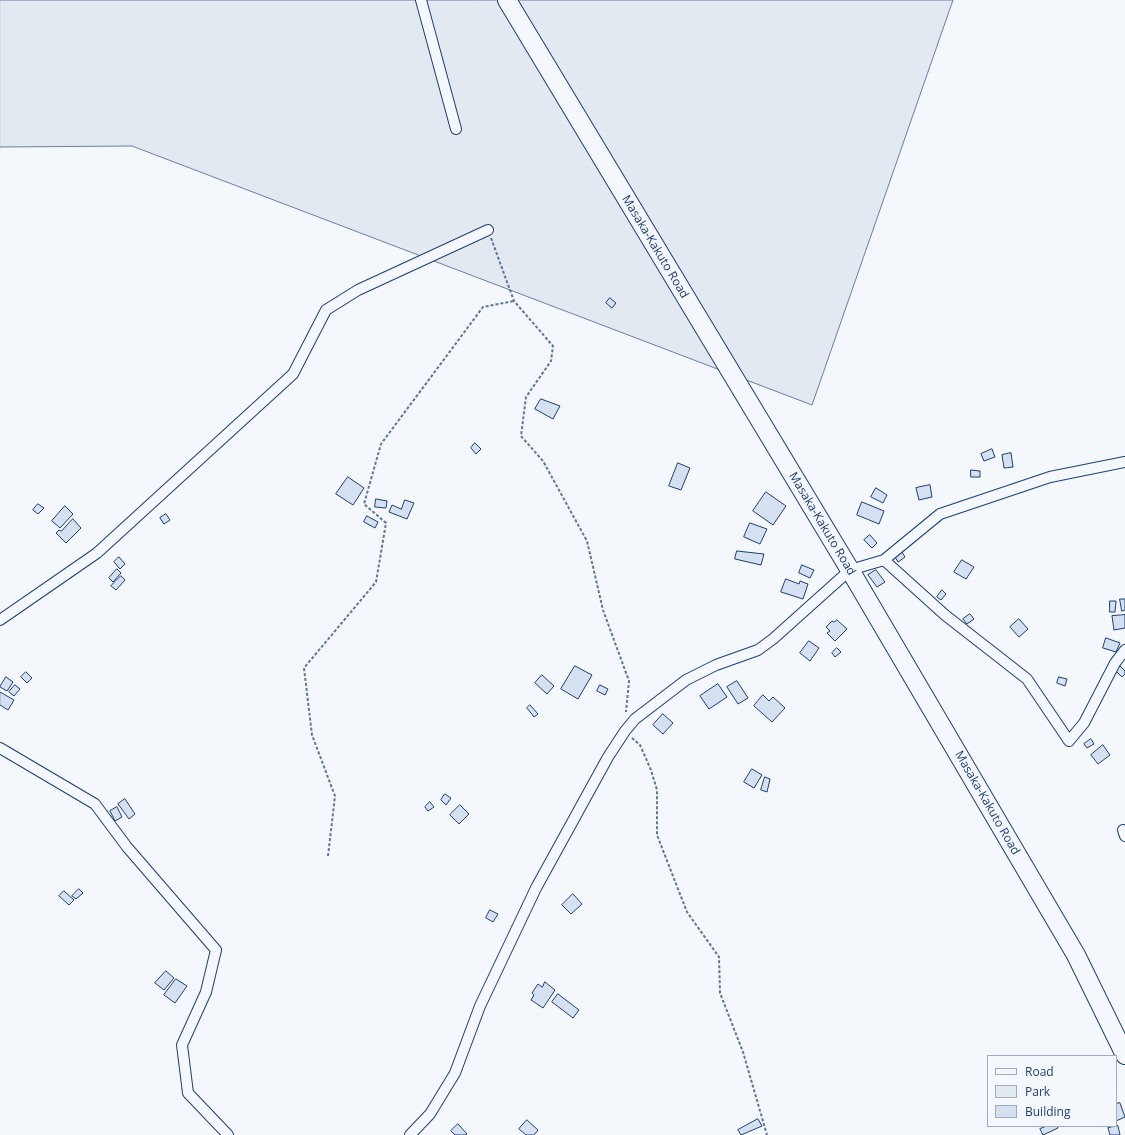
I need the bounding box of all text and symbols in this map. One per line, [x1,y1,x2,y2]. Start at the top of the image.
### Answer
street label: Masaka-Kakuto Road [619,193,691,301]
street label: Masaka-Kakuto Road [786,470,858,578]
street label: Masaka-Kakuto Road [951,748,1023,858]
legend [987,1055,1117,1127]
text: Road [1025,1063,1054,1080]
text: Park [1025,1083,1050,1100]
text: Building [1025,1103,1070,1120]

